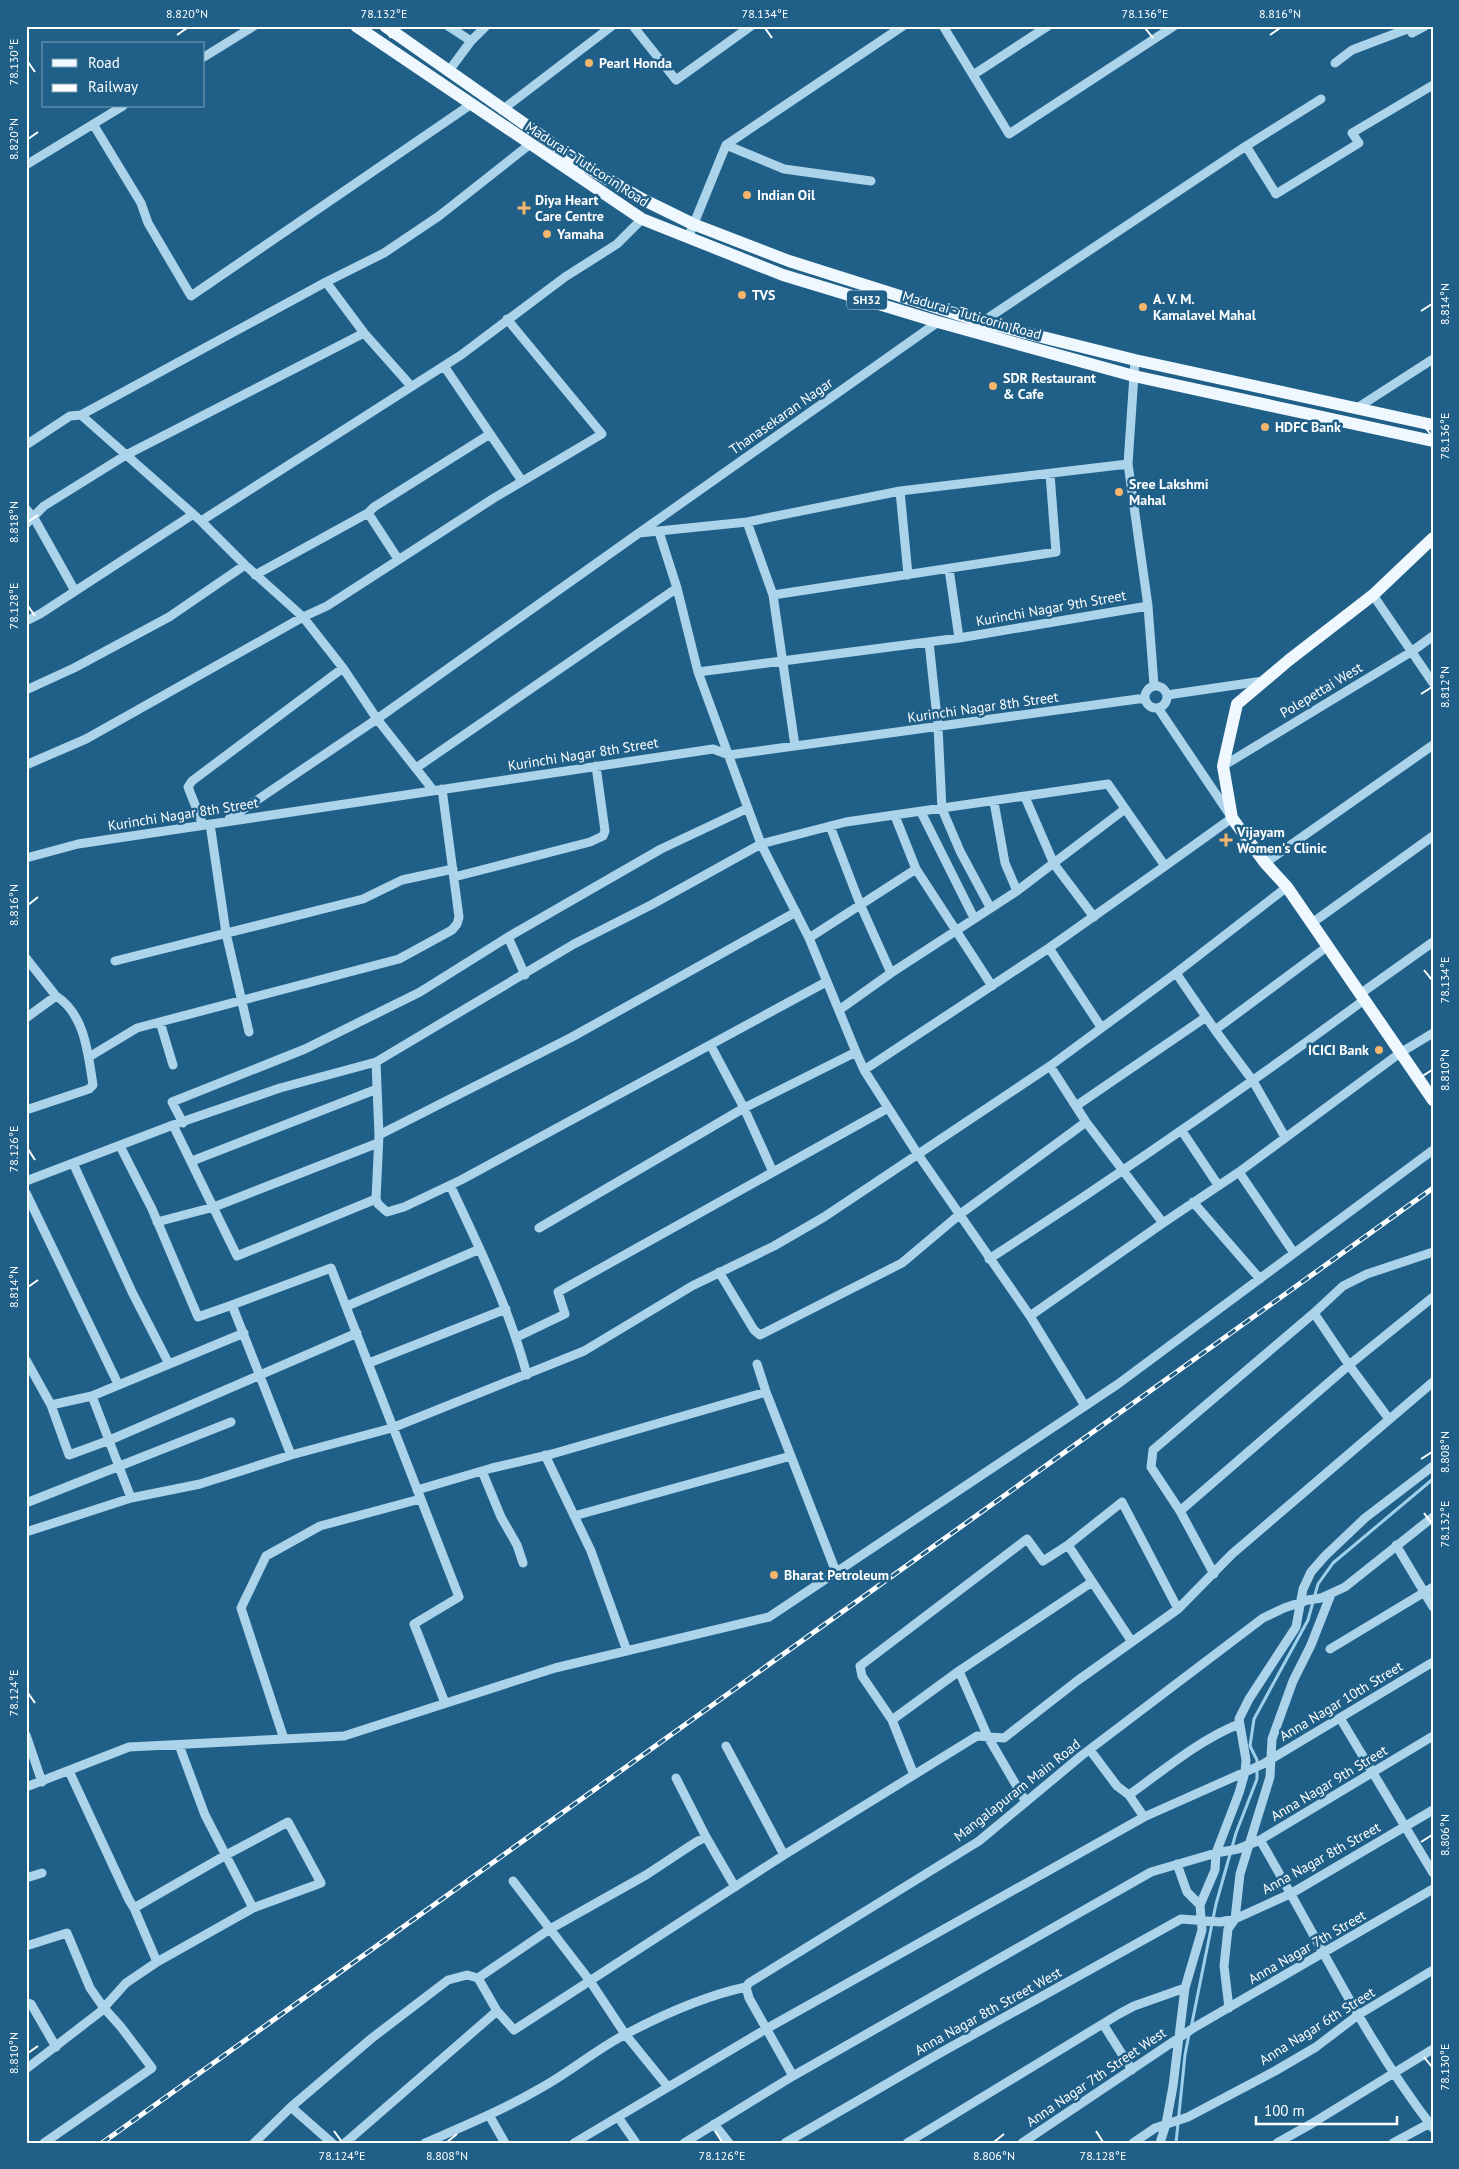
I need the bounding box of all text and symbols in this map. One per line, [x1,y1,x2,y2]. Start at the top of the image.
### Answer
text: 8.820°N [166,6,208,21]
text: 78.132°E [361,6,407,21]
text: 78.134°E [742,6,788,21]
text: 78.136°E [1122,6,1168,21]
text: 8.816°N [1259,6,1301,21]
text: 78.130°E [6,39,21,85]
legend [42,42,205,108]
text: Road [88,53,120,72]
place label: Pearl Honda [599,54,672,72]
marker: Pearl Honda [583,57,595,69]
text: Railway [88,77,138,96]
street label: Madurai - Tuticorin Road [522,117,652,211]
text: 8.820°N [6,118,21,160]
place label: Indian Oil [757,186,816,204]
marker: Indian Oil [741,189,753,201]
place label: Diya Heart Care Centre [535,191,604,225]
marker: Diya Heart Care Centre [517,201,531,215]
place label: Yamaha [556,225,604,243]
marker: Yamaha [541,228,553,240]
text: 8.814°N [1437,283,1452,325]
place label: TVS [752,286,775,304]
street label: Madurai - Tuticorin Road [900,287,1044,343]
marker: TVS [736,289,748,301]
road number: SH32 [847,290,887,310]
place label: A. V. M. Kamalavel Mahal [1153,290,1257,324]
marker: A. V. M. Kamalavel Mahal [1137,301,1149,313]
place label: SDR Restaurant & Cafe [1003,369,1096,403]
street label: Thanasekaran Nagar [726,373,836,458]
marker: SDR Restaurant & Cafe [987,380,999,392]
text: 78.136°E [1437,413,1452,459]
place label: HDFC Bank [1275,418,1341,436]
marker: HDFC Bank [1259,421,1271,433]
place label: Sree Lakshmi Mahal [1129,475,1209,509]
marker: Sree Lakshmi Mahal [1113,486,1125,498]
text: 8.818°N [6,501,21,543]
text: 78.128°E [6,583,21,629]
street label: Kurinchi Nagar 9th Street [974,586,1128,630]
street label: Polepettai West [1276,658,1366,722]
text: 8.812°N [1437,666,1452,708]
street label: Kurinchi Nagar 8th Street [906,687,1060,727]
street label: Kurinchi Nagar 8th Street [506,733,660,775]
street label: Kurinchi Nagar 8th Street [106,793,260,835]
place label: Vijayam Women's Clinic [1236,823,1327,857]
marker: Vijayam Women's Clinic [1219,833,1233,847]
text: 8.816°N [6,884,21,926]
text: 78.134°E [1437,957,1452,1003]
place label: ICICI Bank [1308,1041,1369,1059]
marker: ICICI Bank [1373,1044,1385,1056]
text: 8.810°N [1437,1049,1452,1091]
text: 78.126°E [6,1126,21,1172]
text: 8.814°N [6,1266,21,1308]
text: 8.808°N [1437,1431,1452,1473]
text: 78.132°E [1437,1501,1452,1547]
place label: Bharat Petroleum [784,1566,889,1584]
marker: Bharat Petroleum [768,1569,780,1581]
street label: Anna Nagar 10th Street [1276,1657,1406,1745]
text: 78.124°E [6,1670,21,1716]
street label: Mangalapuram Main Road [950,1735,1084,1845]
street label: Anna Nagar 9th Street [1267,1741,1391,1825]
text: 8.806°N [1437,1814,1452,1856]
street label: Anna Nagar 8th Street [1258,1818,1384,1898]
street label: Anna Nagar 7th Street [1245,1906,1369,1988]
street label: Anna Nagar 8th Street West [911,1963,1065,2059]
street label: Anna Nagar 6th Street [1256,1983,1378,2069]
street label: Anna Nagar 7th Street West [1023,2023,1170,2131]
text: 8.810°N [6,2032,21,2074]
text: 78.130°E [1437,2044,1452,2090]
scale bar [1256,2094,1398,2126]
text: 100 m [1264,2101,1305,2120]
text: 78.124°E [319,2148,365,2163]
text: 8.808°N [426,2148,468,2163]
text: 78.126°E [699,2148,745,2163]
text: 8.806°N [973,2148,1015,2163]
text: 78.128°E [1080,2148,1126,2163]

